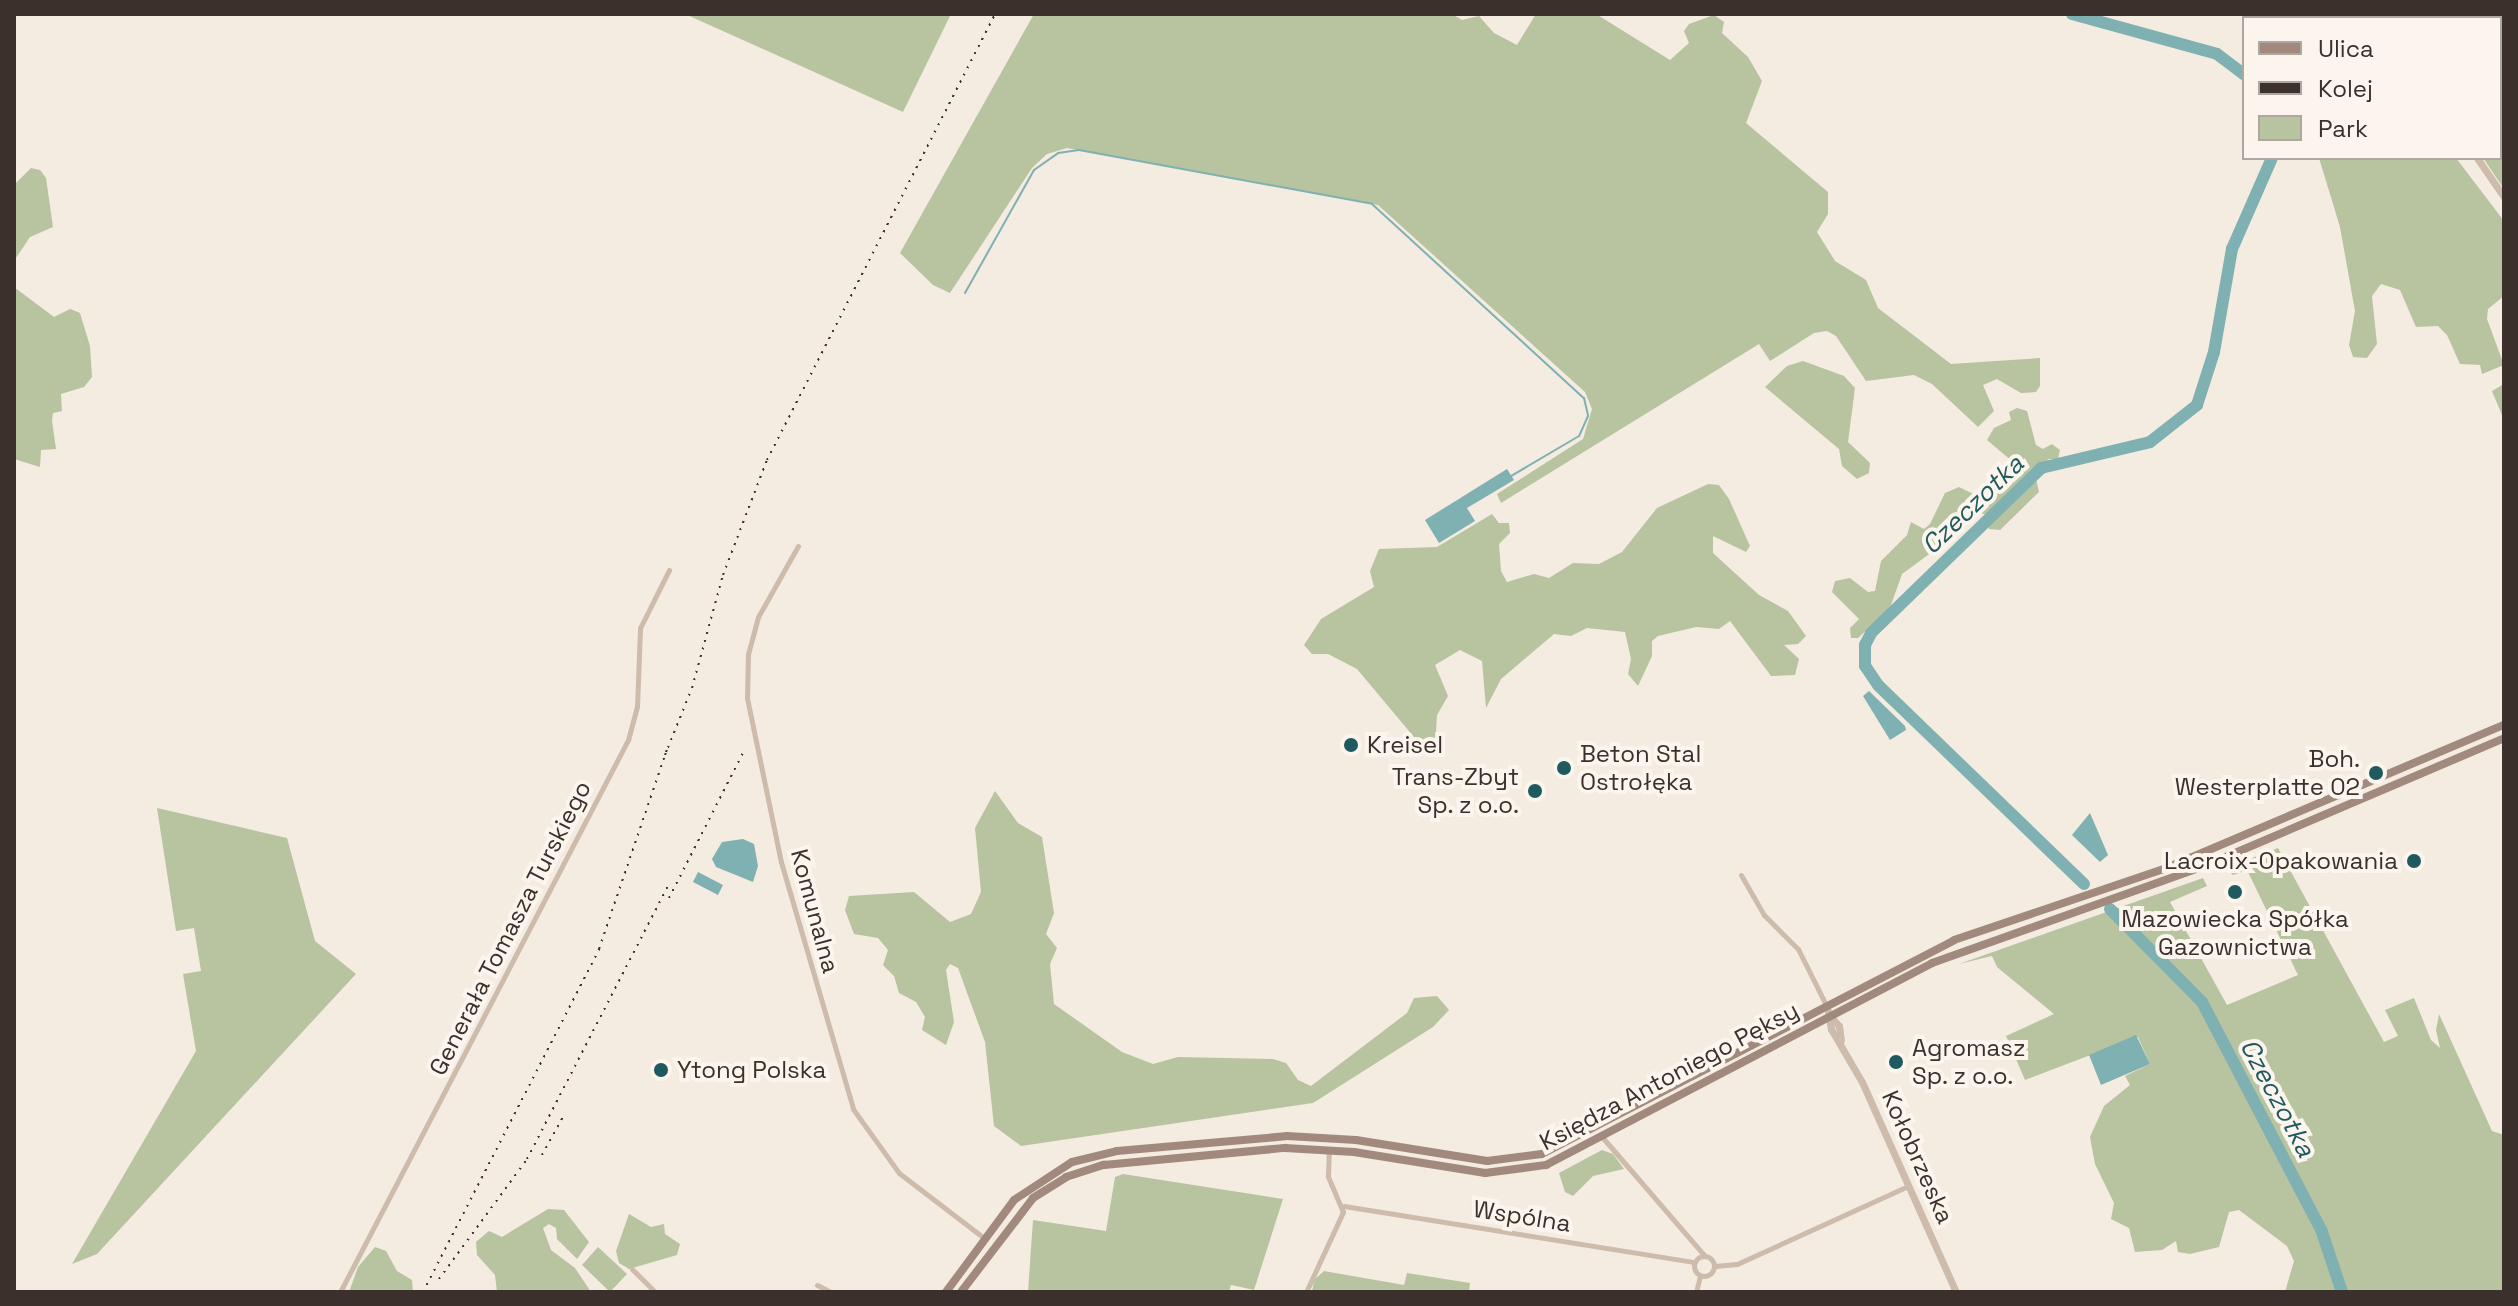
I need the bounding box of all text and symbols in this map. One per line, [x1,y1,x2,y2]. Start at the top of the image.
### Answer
legend [2242,16,2502,160]
text: Ulica [2318,33,2374,64]
text: Kolej [2318,73,2373,104]
text: Park [2318,113,2368,144]
water label: Czeczotka [1916,449,2030,561]
place label: Kreisel [1367,731,1443,759]
marker: Kreisel [1342,736,1360,754]
place label: Beton Stal Ostrołęka [1580,740,1701,796]
place label: Boh. Westerplatte 02 [2175,745,2360,801]
marker: Beton Stal Ostrołęka [1555,759,1573,777]
place label: Trans-Zbyt Sp. z o.o. [1392,763,1519,819]
marker: Boh. Westerplatte 02 [2367,764,2385,782]
street label: Generała Tomasza Turskiego [423,775,597,1081]
marker: Trans-Zbyt Sp. z o.o. [1526,782,1544,800]
street label: Komunalna [785,846,845,976]
place label: Lacroix-Opakowania [2164,847,2398,875]
marker: Lacroix-Opakowania [2405,852,2423,870]
marker: Mazowiecka Spółka Gazownictwa [2226,883,2244,901]
place label: Mazowiecka Spółka Gazownictwa [2121,905,2349,961]
street label: Księdza Antoniego Pęksy [1535,995,1803,1157]
place label: Agromasz Sp. z o.o. [1912,1034,2025,1090]
water label: Czeczotka [2233,1034,2321,1162]
marker: Agromasz Sp. z o.o. [1887,1053,1905,1071]
place label: Ytong Polska [677,1056,826,1084]
marker: Ytong Polska [652,1061,670,1079]
street label: Kołobrzeska [1876,1086,1960,1228]
street label: Wspólna [1471,1194,1573,1238]

